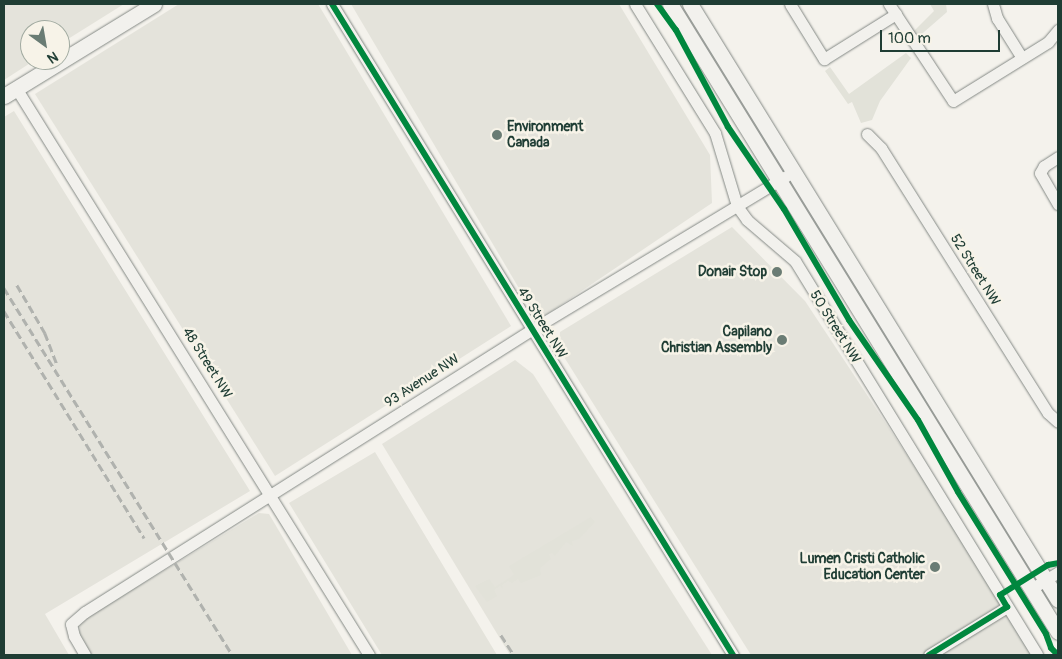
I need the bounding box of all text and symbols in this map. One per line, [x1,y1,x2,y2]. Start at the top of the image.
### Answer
north arrow [20,20,70,70]
scale bar [882,20,1002,52]
text: 100 m [888,29,931,48]
text: N [44,48,61,67]
place label: Environment Canada [507,119,583,152]
marker: Environment Canada [491,129,503,141]
street label: 52 Street NW [946,231,1004,309]
place label: Donair Stop [698,264,767,280]
marker: Donair Stop [771,266,783,278]
street label: 49 Street NW [513,284,571,362]
street label: 50 Street NW [806,288,864,366]
street label: 48 Street NW [179,324,235,402]
place label: Capilano Christian Assembly [661,324,772,357]
marker: Capilano Christian Assembly [776,334,788,346]
street label: 93 Avenue NW [382,351,462,411]
place label: Lumen Cristi Catholic Education Center [800,551,925,584]
marker: Lumen Cristi Catholic Education Center [929,561,941,573]

